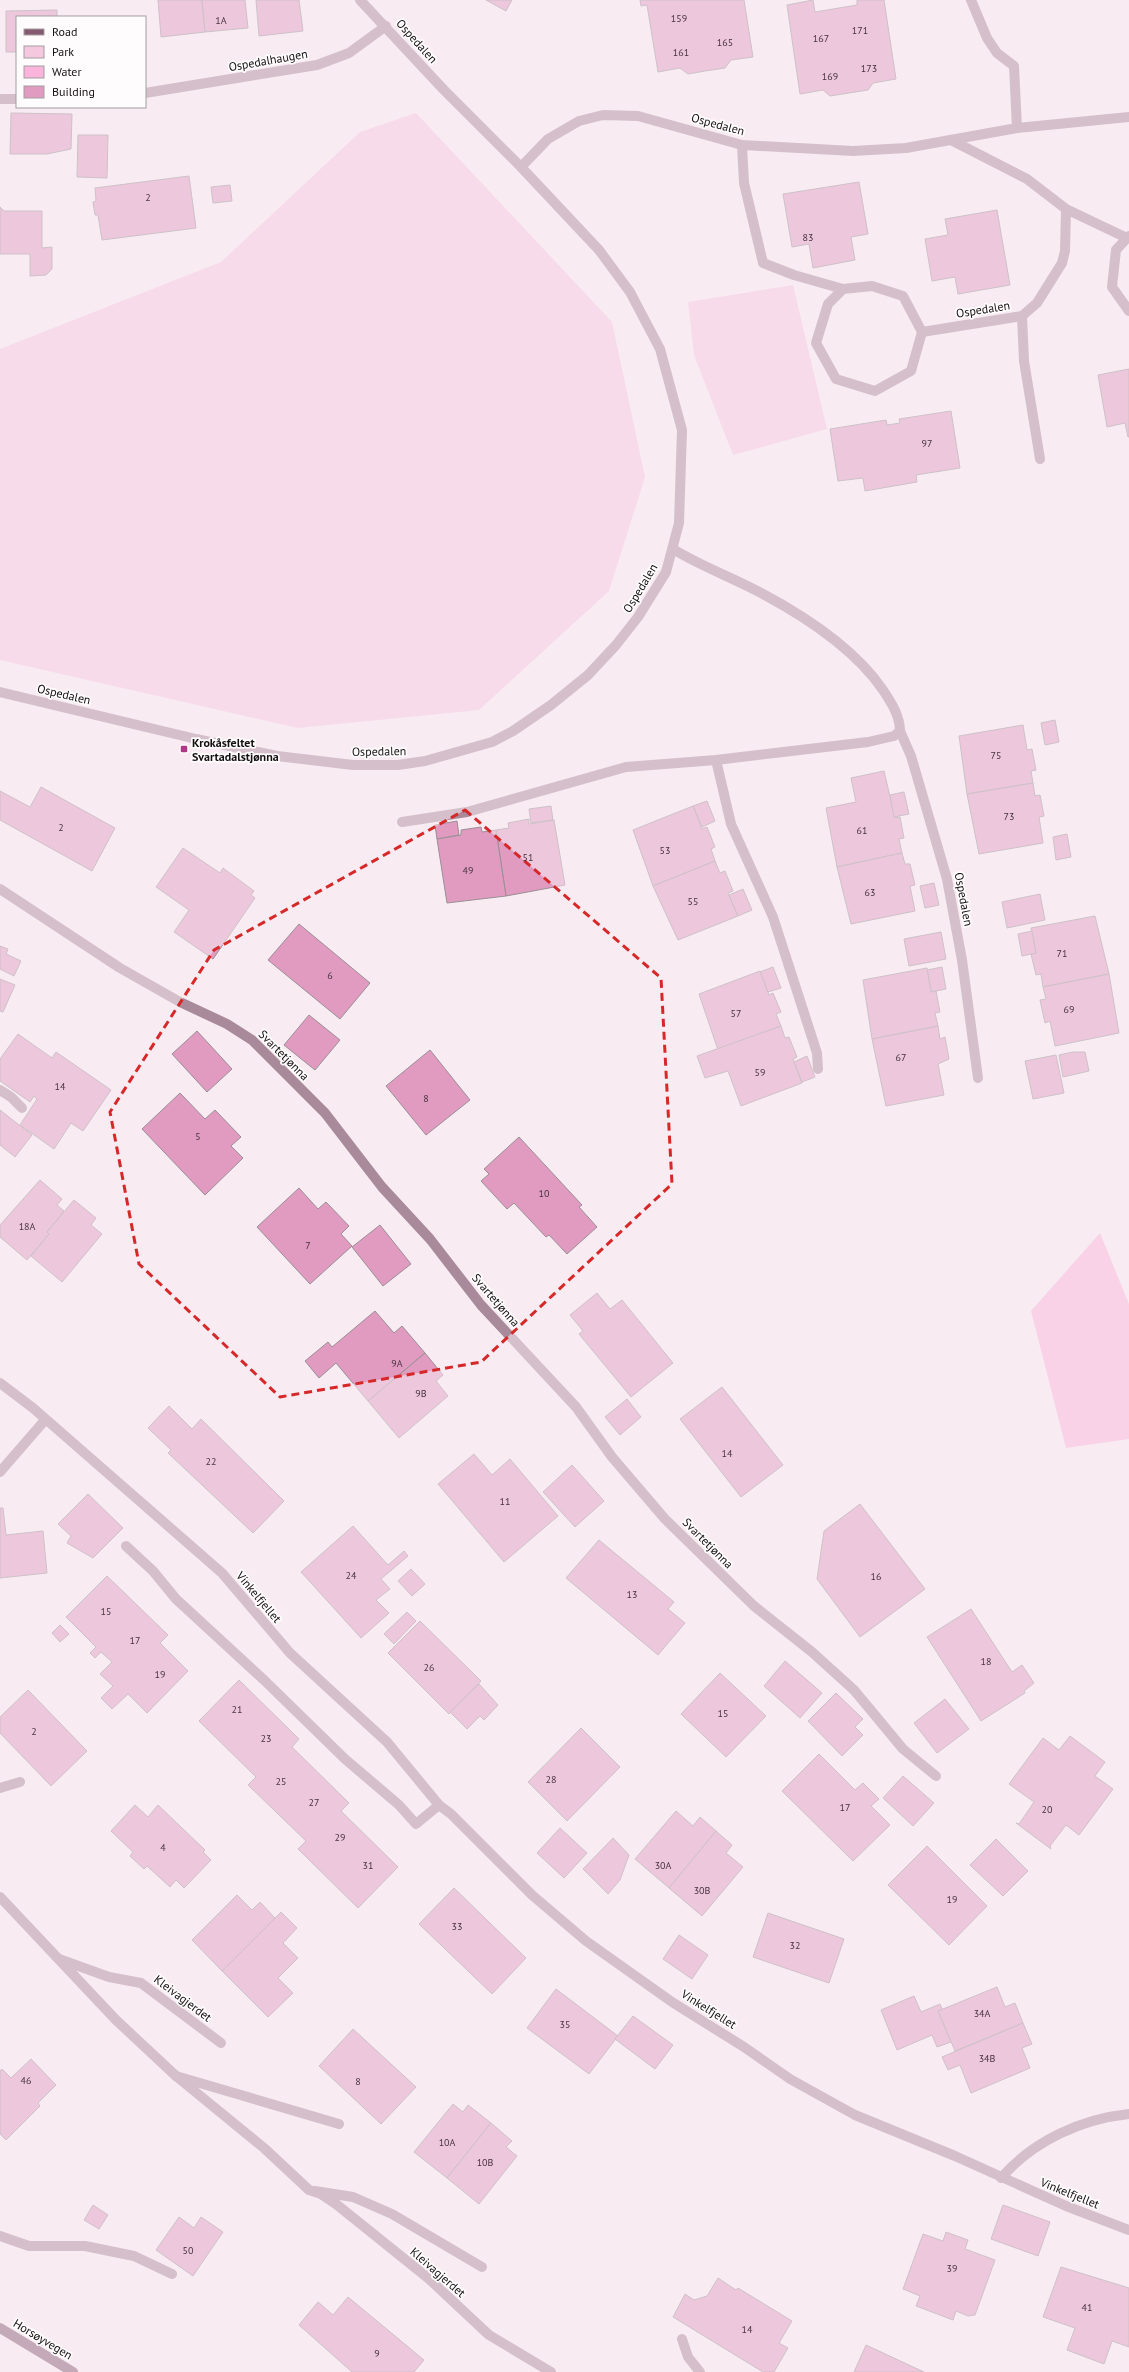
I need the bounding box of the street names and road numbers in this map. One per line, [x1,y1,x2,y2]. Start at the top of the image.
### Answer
street label: Ospedalen [393,16,441,66]
street label: Ospedalhaugen [227,46,309,74]
street label: Ospedalen [690,110,746,138]
street label: Ospedalen [955,297,1011,321]
street label: Ospedalen [620,561,660,615]
street label: Ospedalen [36,681,92,707]
street label: Ospedalen [352,743,406,759]
street label: Ospedalen [951,871,977,927]
street label: Svartetjønna [256,1027,312,1083]
street label: Svartetjønna [469,1270,523,1330]
street label: Svartetjønna [680,1515,736,1571]
street label: Vinkelfjellet [233,1568,285,1626]
street label: Kleivagjerdet [151,1971,215,2025]
street label: Vinkelfjellet [678,1986,739,2032]
street label: Vinkelfjellet [1037,2174,1102,2212]
street label: Kleivagjerdet [407,2244,469,2300]
street label: Horsøyvegen [11,2315,75,2363]

